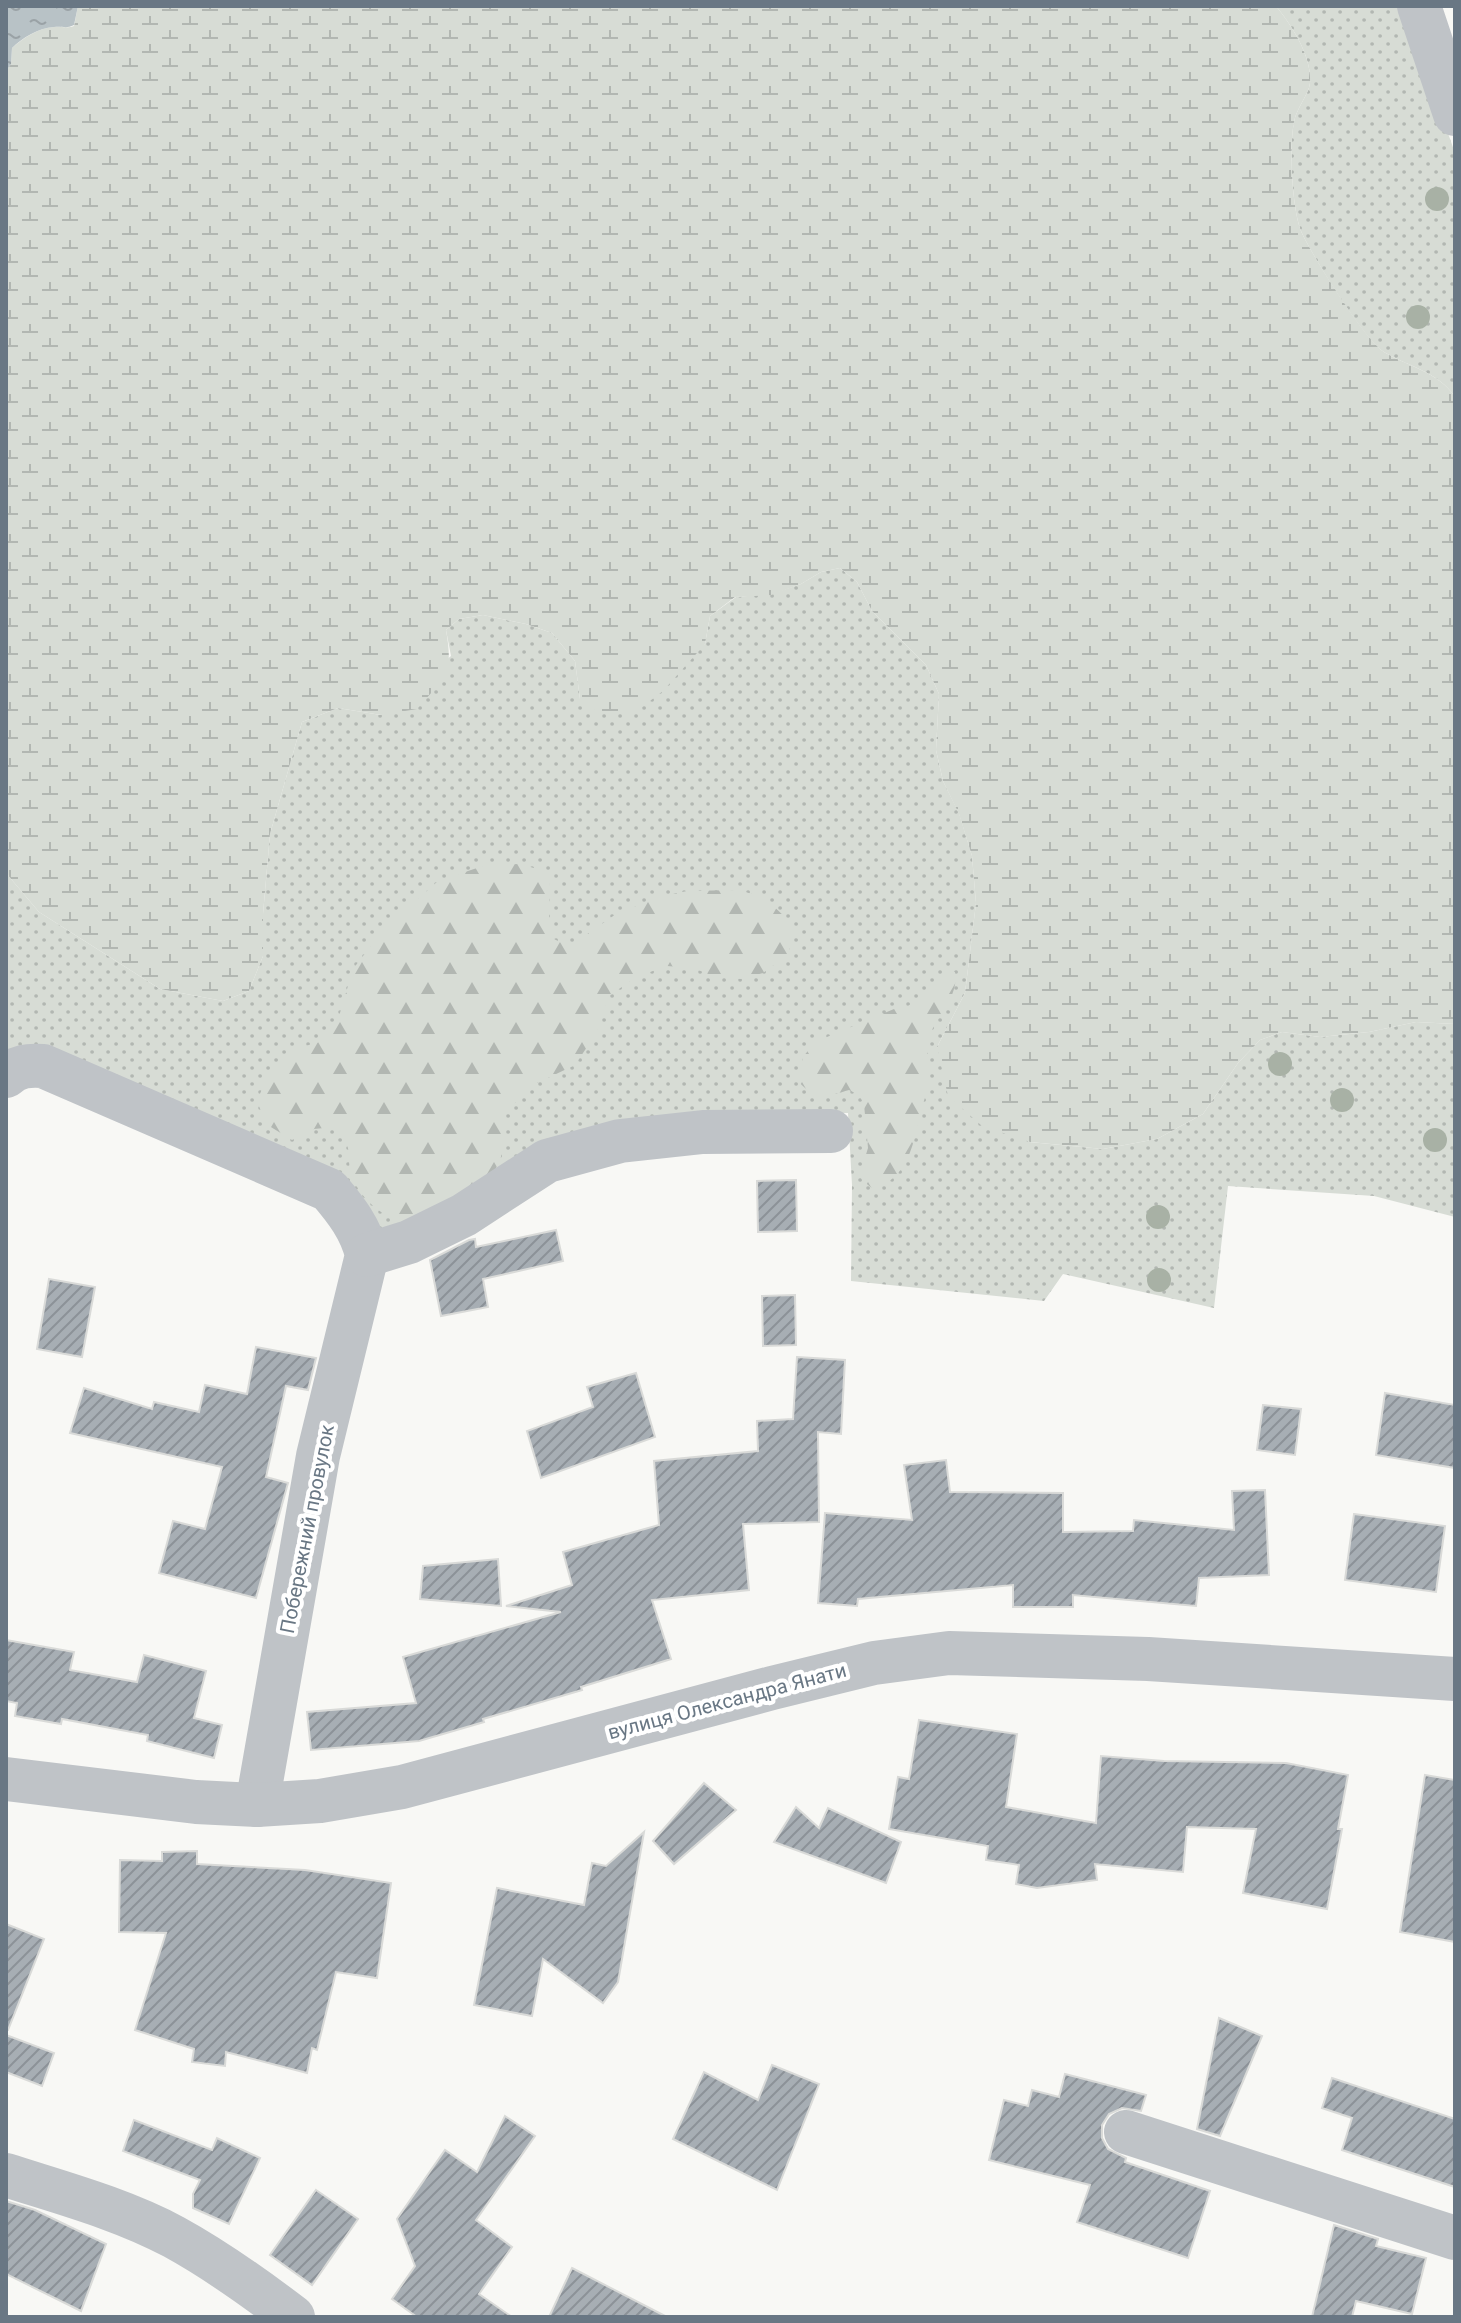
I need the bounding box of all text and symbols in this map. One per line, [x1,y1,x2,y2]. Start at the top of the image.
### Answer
street label: Побережний провулок [275,1422,339,1636]
street label: вулиця Олександра Янати [605,1658,849,1744]

